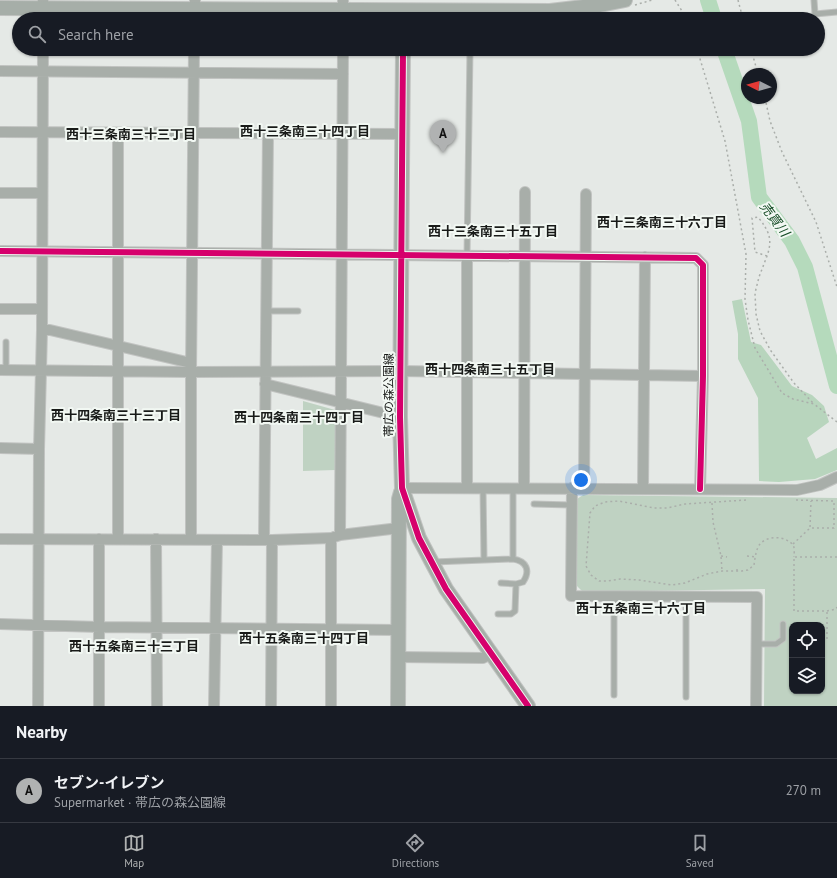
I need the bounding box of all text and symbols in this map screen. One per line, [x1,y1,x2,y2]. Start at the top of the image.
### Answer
search box [12,12,825,56]
icon: search [26,23,48,45]
text: Search here [58,25,134,44]
north arrow [741,68,777,104]
pin: A [430,120,456,153]
district label: 西十三条南三十四丁目 [240,123,370,140]
district label: 西十三条南三十三丁目 [66,126,196,143]
water label: 売買川 [756,199,794,242]
district label: 西十三条南三十六丁目 [597,214,727,231]
district label: 西十三条南三十五丁目 [428,223,558,240]
street label: 帯広の森公園線 [381,353,396,437]
district label: 西十四条南三十五丁目 [425,361,555,378]
district label: 西十四条南三十三丁目 [51,407,181,424]
district label: 西十四条南三十四丁目 [234,409,364,426]
your location [571,470,591,490]
district label: 西十五条南三十六丁目 [576,600,706,617]
map controls [789,622,825,694]
button: locate [789,622,825,658]
district label: 西十五条南三十四丁目 [239,630,369,647]
district label: 西十五条南三十三丁目 [69,638,199,655]
button: layers [789,658,825,694]
text: Nearby [16,721,67,743]
text: セブン-イレブン [54,773,164,792]
text: A [25,782,33,799]
text: 270 m [786,782,821,799]
text: Supermarket · 帯広の森公園線 [54,794,226,811]
tab: Map [123,832,145,870]
tab: Directions [392,832,439,870]
tab: Saved [686,832,714,870]

